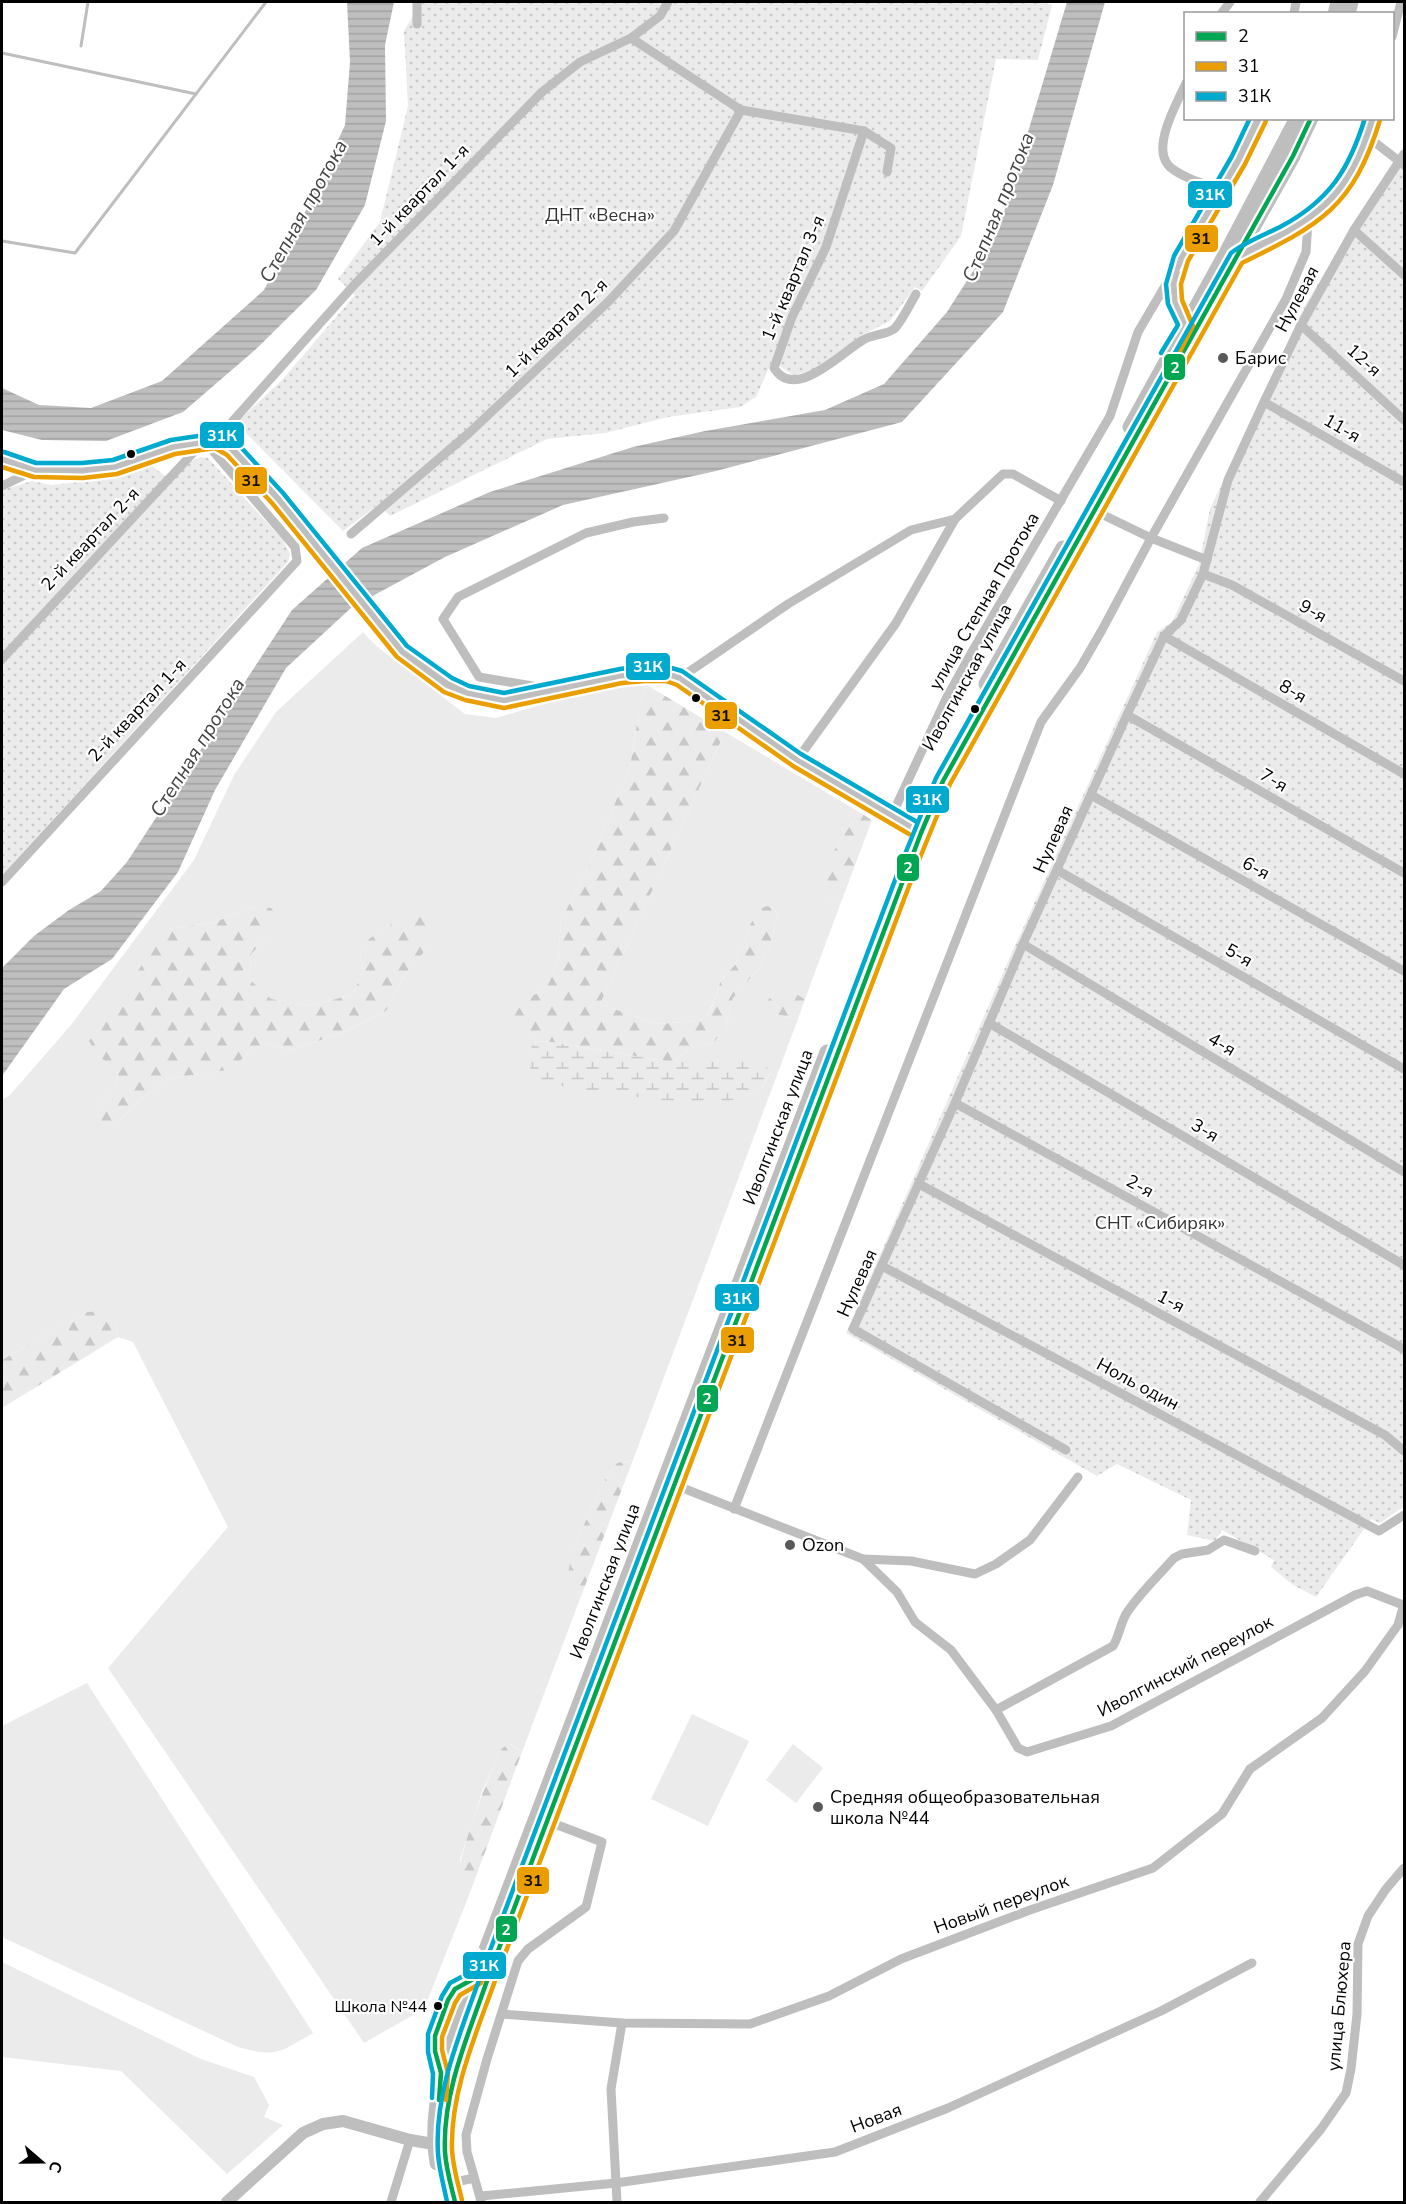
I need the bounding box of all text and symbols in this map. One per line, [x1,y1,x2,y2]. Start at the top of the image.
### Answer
legend [1184,12,1394,120]
text: 2 [1238,24,1249,48]
text: 31 [1238,54,1260,78]
text: 31К [1238,84,1272,108]
water label: Степная протока [956,128,1041,286]
water label: Степная протока [253,135,354,288]
street label: 1-й квартал 1-я [364,138,474,252]
line badge: 31К [1187,180,1233,209]
text: 31К [1195,184,1225,206]
park label: ДНТ «Весна» [545,203,655,227]
street label: 1-й квартал 3-я [756,212,830,344]
line badge: 31 [1184,224,1219,253]
text: 31 [1191,228,1211,250]
street label: Нулевая [1270,262,1324,336]
street label: 1-й квартал 2-я [499,273,613,383]
street label: 12-я [1342,338,1386,382]
place label: Барис [1235,346,1287,370]
marker: Барис [1216,351,1230,365]
line badge: 2 [1163,353,1186,381]
text: 2 [1170,357,1180,379]
street label: 11-я [1319,408,1365,448]
line badge: 31К [199,421,245,449]
text: 31К [207,425,237,447]
unlabelled marker [125,448,137,460]
line badge: 31 [234,466,268,495]
text: 31 [241,470,261,492]
street label: 2-й квартал 2-я [36,482,144,596]
street label: улица Степная Протока [923,508,1045,694]
street label: 9-я [1295,594,1331,628]
street label: Иволгинская улица [917,599,1017,755]
line badge: 31К [625,652,671,681]
street label: 2-й квартал 1-я [83,653,191,767]
text: 31К [633,656,663,678]
water label: Степная протока [144,672,251,822]
street label: 8-я [1275,674,1311,708]
unlabelled marker [690,692,702,704]
line badge: 31 [704,701,738,730]
unlabelled marker [969,703,981,715]
text: 31 [711,705,731,727]
street label: 7-я [1256,763,1292,797]
line badge: 31К [905,785,950,814]
text: 31К [912,789,942,811]
street label: Нулевая [1027,801,1079,877]
street label: 6-я [1238,851,1274,885]
line badge: 2 [896,853,920,882]
text: 2 [903,857,913,879]
street label: 5-я [1221,938,1257,972]
street label: 4-я [1204,1026,1240,1062]
street label: Иволгинская улица [737,1046,819,1208]
street label: 3-я [1187,1113,1223,1147]
street label: 2-я [1122,1169,1158,1203]
park label: СНТ «Сибиряк» [1095,1211,1225,1235]
street label: Нулевая [831,1245,883,1321]
line badge: 31К [714,1283,760,1312]
street label: 1-я [1153,1284,1189,1318]
text: 31К [722,1288,752,1310]
line badge: 31 [720,1326,755,1354]
text: 31 [727,1330,747,1352]
street label: Ноль один [1093,1352,1183,1416]
line badge: 2 [696,1384,719,1413]
text: 2 [702,1388,712,1410]
street label: Иволгинская улица [564,1500,646,1662]
place label: Ozon [802,1533,844,1557]
marker: Ozon [783,1538,797,1552]
street label: Иволгинский переулок [1093,1609,1277,1722]
place label: Средняя общеобразовательная школа №44 [830,1785,1100,1830]
marker: Средняя общеобразовательная школа №44 [811,1800,825,1814]
line badge: 31 [516,1866,550,1895]
street label: Новый переулок [930,1868,1072,1939]
text: 31 [523,1870,543,1892]
line badge: 2 [495,1915,518,1943]
text: 2 [501,1919,511,1941]
street label: улица Блюхера [1321,1940,1357,2072]
line badge: 31К [462,1951,507,1980]
text: 31К [469,1955,499,1977]
place label: Школа №44 [334,1996,427,2018]
marker: Школа №44 [432,2000,444,2012]
street label: Новая [847,2097,905,2139]
north arrow [12,2132,72,2192]
text: С [43,2158,67,2176]

